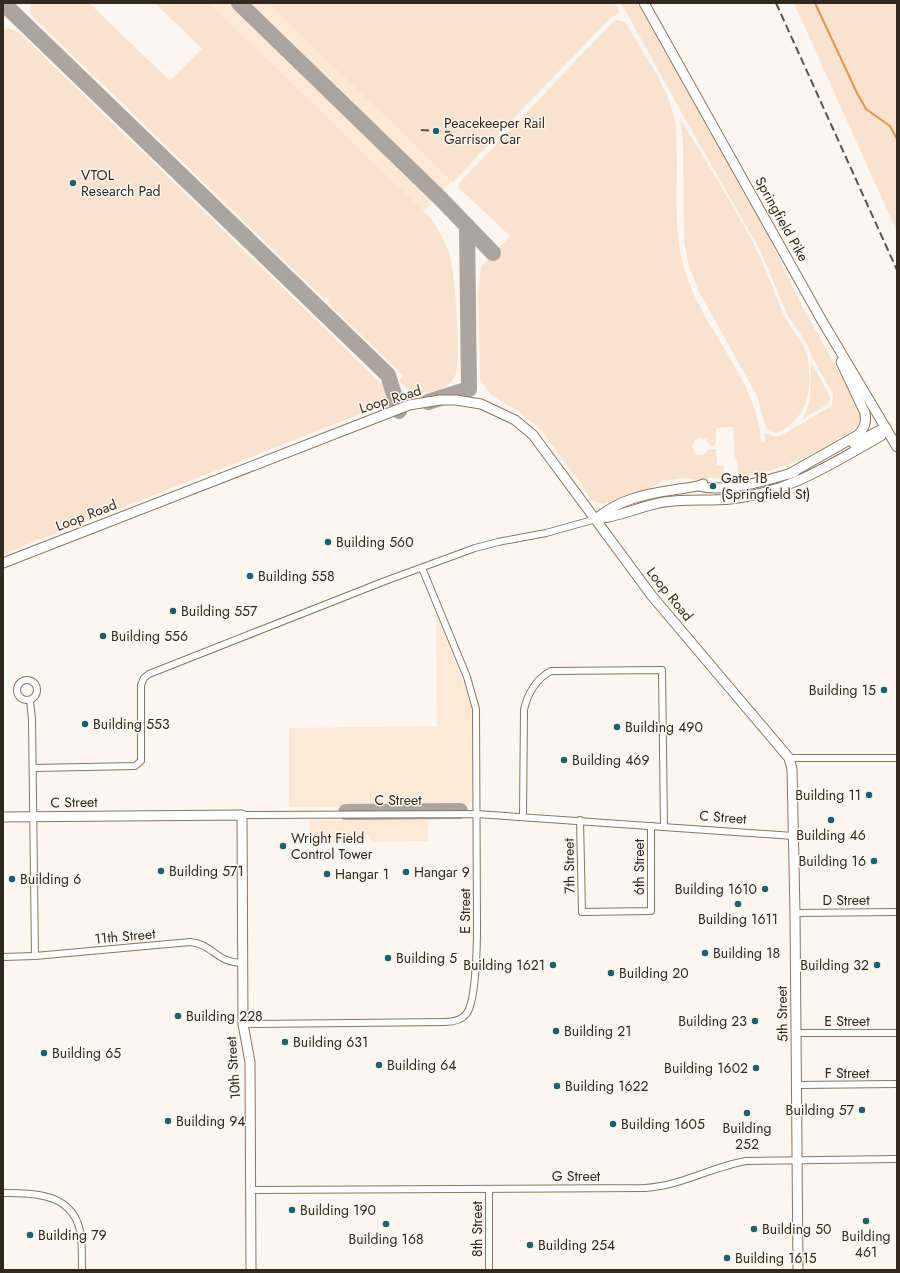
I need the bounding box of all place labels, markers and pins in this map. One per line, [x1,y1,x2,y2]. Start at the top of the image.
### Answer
place label: Peacekeeper Rail Garrison Car [444,113,545,149]
marker: Peacekeeper Rail Garrison Car [431,126,441,136]
place label: VTOL Research Pad [81,165,160,201]
marker: VTOL Research Pad [68,178,78,188]
place label: Gate 1B (Springfield St) [721,468,810,504]
marker: Gate 1B (Springfield St) [708,481,718,491]
place label: Building 560 [336,532,414,552]
marker: Building 560 [323,537,333,547]
place label: Building 558 [258,566,335,586]
marker: Building 558 [245,571,255,581]
place label: Building 557 [181,601,258,621]
marker: Building 557 [168,606,178,616]
place label: Building 556 [111,626,188,646]
marker: Building 556 [98,631,108,641]
place label: Building 15 [809,680,876,700]
marker: Building 15 [879,685,889,695]
place label: Building 553 [93,714,170,734]
place label: Building 490 [625,717,703,737]
marker: Building 553 [80,719,90,729]
marker: Building 490 [612,722,622,732]
place label: Building 469 [572,750,649,770]
marker: Building 469 [559,755,569,765]
place label: Building 11 [795,785,861,805]
marker: Building 11 [864,790,874,800]
marker: Building 46 [826,815,836,825]
place label: Building 46 [796,825,866,845]
place label: Wright Field Control Tower [291,828,373,864]
marker: Wright Field Control Tower [278,841,288,851]
place label: Building 16 [798,851,866,871]
marker: Building 16 [869,856,879,866]
place label: Building 571 [169,861,244,881]
place label: Hangar 9 [414,862,470,882]
place label: Hangar 1 [335,864,389,884]
marker: Building 571 [156,866,166,876]
marker: Hangar 9 [401,867,411,877]
place label: Building 6 [20,869,81,889]
marker: Hangar 1 [322,869,332,879]
marker: Building 6 [7,874,17,884]
place label: Building 1610 [675,879,757,899]
marker: Building 1610 [760,884,770,894]
marker: Building 1611 [733,899,743,909]
place label: Building 1611 [698,909,778,929]
place label: Building 18 [713,943,780,963]
place label: Building 5 [396,948,457,968]
marker: Building 18 [700,948,710,958]
marker: Building 5 [383,953,393,963]
place label: Building 1621 [463,955,545,975]
place label: Building 32 [800,955,869,975]
marker: Building 1621 [548,960,558,970]
marker: Building 32 [872,960,882,970]
place label: Building 20 [619,963,689,983]
marker: Building 20 [606,968,616,978]
place label: Building 228 [186,1006,263,1026]
marker: Building 228 [173,1011,183,1021]
place label: Building 23 [678,1011,747,1031]
marker: Building 23 [750,1016,760,1026]
place label: Building 21 [564,1021,631,1041]
marker: Building 21 [551,1026,561,1036]
place label: Building 631 [293,1032,368,1052]
marker: Building 631 [280,1037,290,1047]
place label: Building 65 [52,1043,121,1063]
marker: Building 65 [39,1048,49,1058]
place label: Building 64 [387,1055,456,1075]
place label: Building 1602 [664,1058,748,1078]
marker: Building 64 [374,1060,384,1070]
marker: Building 1602 [751,1063,761,1073]
place label: Building 1622 [565,1076,649,1096]
marker: Building 1622 [552,1081,562,1091]
place label: Building 57 [786,1100,855,1120]
marker: Building 57 [857,1105,867,1115]
marker: Building 252 [742,1108,752,1118]
place label: Building 94 [176,1111,245,1131]
place label: Building 1605 [621,1114,705,1134]
marker: Building 94 [163,1116,173,1126]
place label: Building 252 [723,1118,771,1154]
marker: Building 1605 [608,1119,618,1129]
place label: Building 190 [300,1200,376,1220]
marker: Building 190 [287,1205,297,1215]
marker: Building 461 [861,1216,871,1226]
marker: Building 168 [381,1219,391,1229]
place label: Building 50 [762,1219,831,1239]
marker: Building 50 [749,1224,759,1234]
place label: Building 79 [38,1225,107,1245]
place label: Building 461 [842,1226,890,1262]
place label: Building 168 [348,1229,424,1249]
marker: Building 79 [25,1230,35,1240]
place label: Building 254 [538,1235,615,1255]
marker: Building 254 [525,1240,535,1250]
place label: Building 1615 [735,1248,817,1268]
marker: Building 1615 [722,1253,732,1263]

